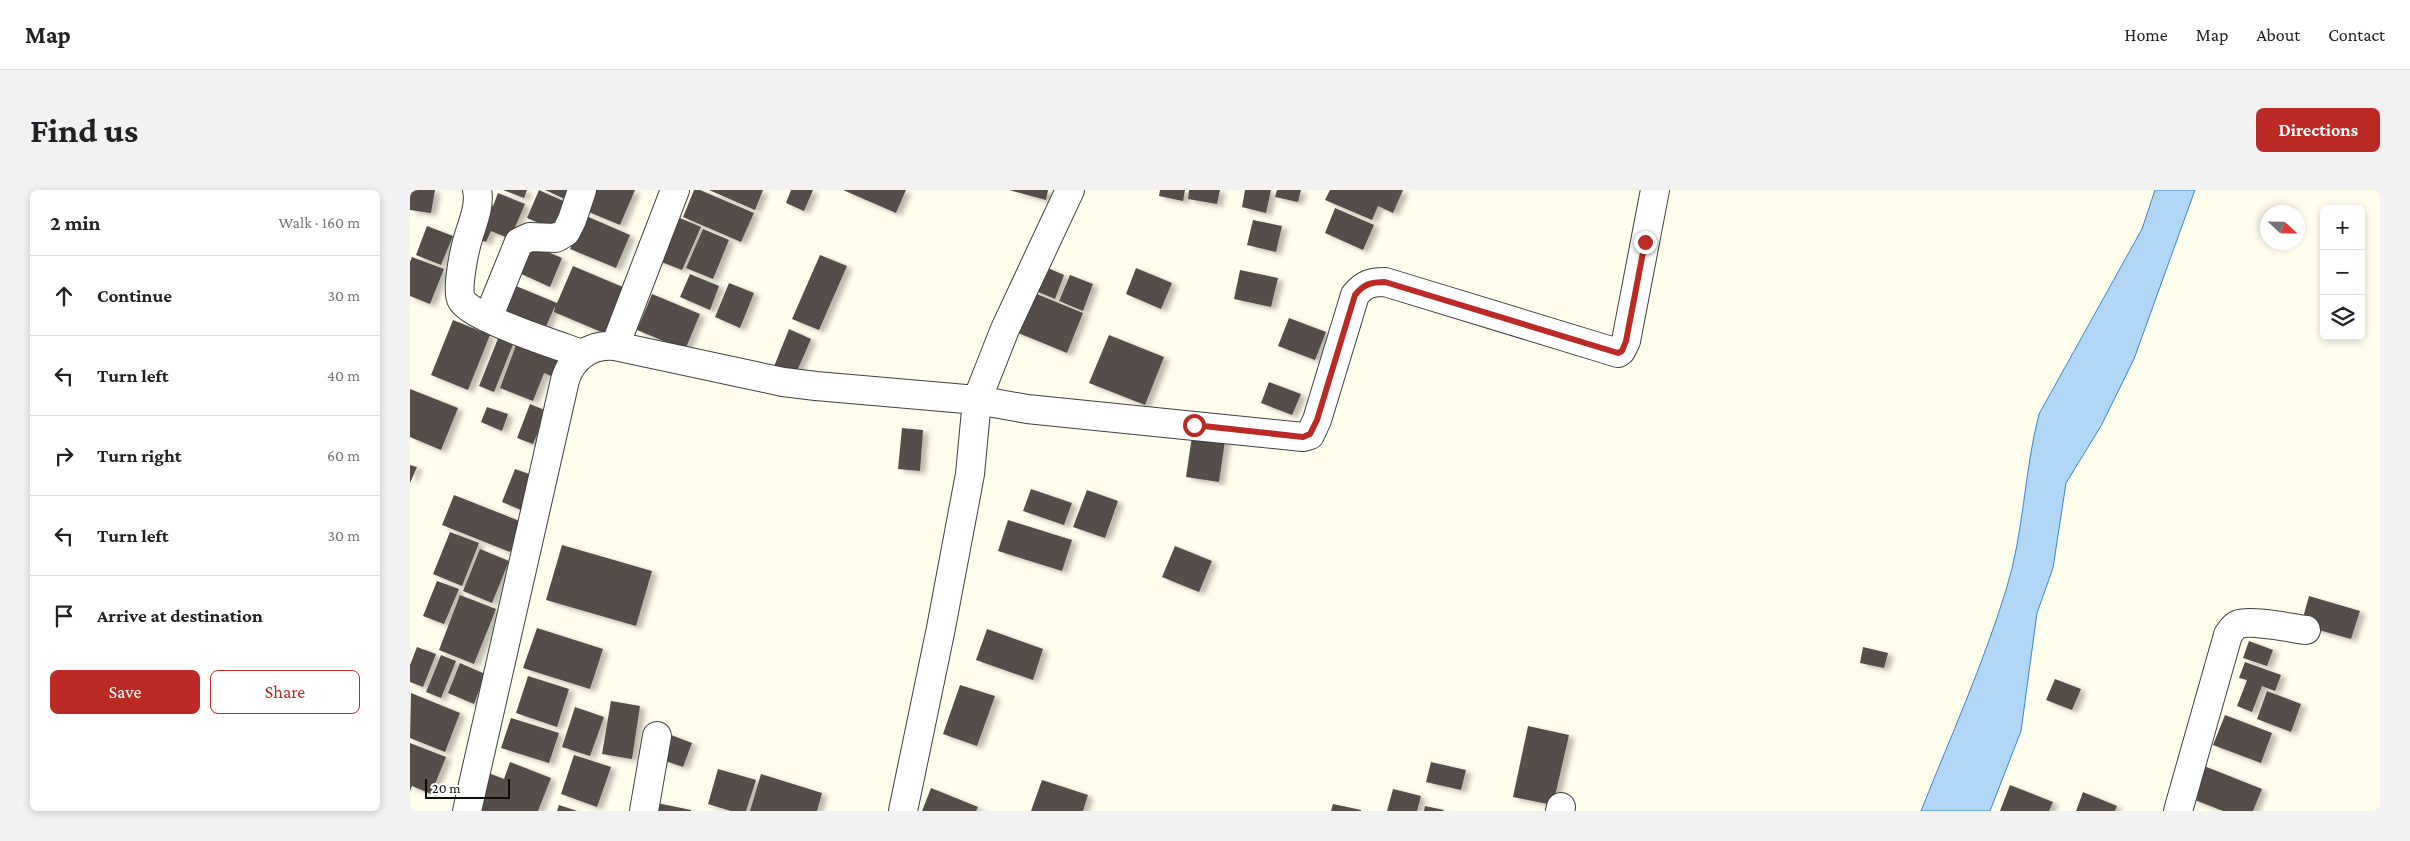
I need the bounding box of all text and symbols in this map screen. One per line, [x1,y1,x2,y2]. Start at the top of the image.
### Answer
text: Map [25,21,71,48]
text: Home [2125,25,2168,45]
text: Map [2196,25,2228,45]
text: About [2256,25,2300,45]
text: Contact [2328,25,2385,45]
button: Directions [2256,108,2380,152]
text: Find us [30,111,138,150]
north arrow [2260,205,2305,250]
map controls [2320,205,2365,340]
button: + [2320,205,2365,250]
text: 2 min [50,211,101,235]
text: Walk · 160 m [279,214,360,231]
route end [1634,231,1657,254]
button: − [2320,250,2365,295]
icon: ahead [50,282,78,310]
text: Continue [97,285,172,306]
text: 30 m [328,287,360,304]
button: layers [2320,295,2365,340]
icon: left [50,362,78,390]
text: Turn left [97,365,169,386]
text: 40 m [327,367,360,384]
route start [1183,414,1206,437]
icon: right [50,442,78,470]
text: Turn right [97,445,182,466]
text: 60 m [327,447,360,464]
icon: left [50,522,78,550]
text: Turn left [97,525,169,546]
text: 30 m [328,527,360,544]
icon: arrive [50,602,78,630]
text: Arrive at destination [97,605,263,626]
button: Save [50,670,200,714]
button: Share [210,670,360,714]
scale bar [425,776,510,799]
text: 20 m [432,780,460,796]

